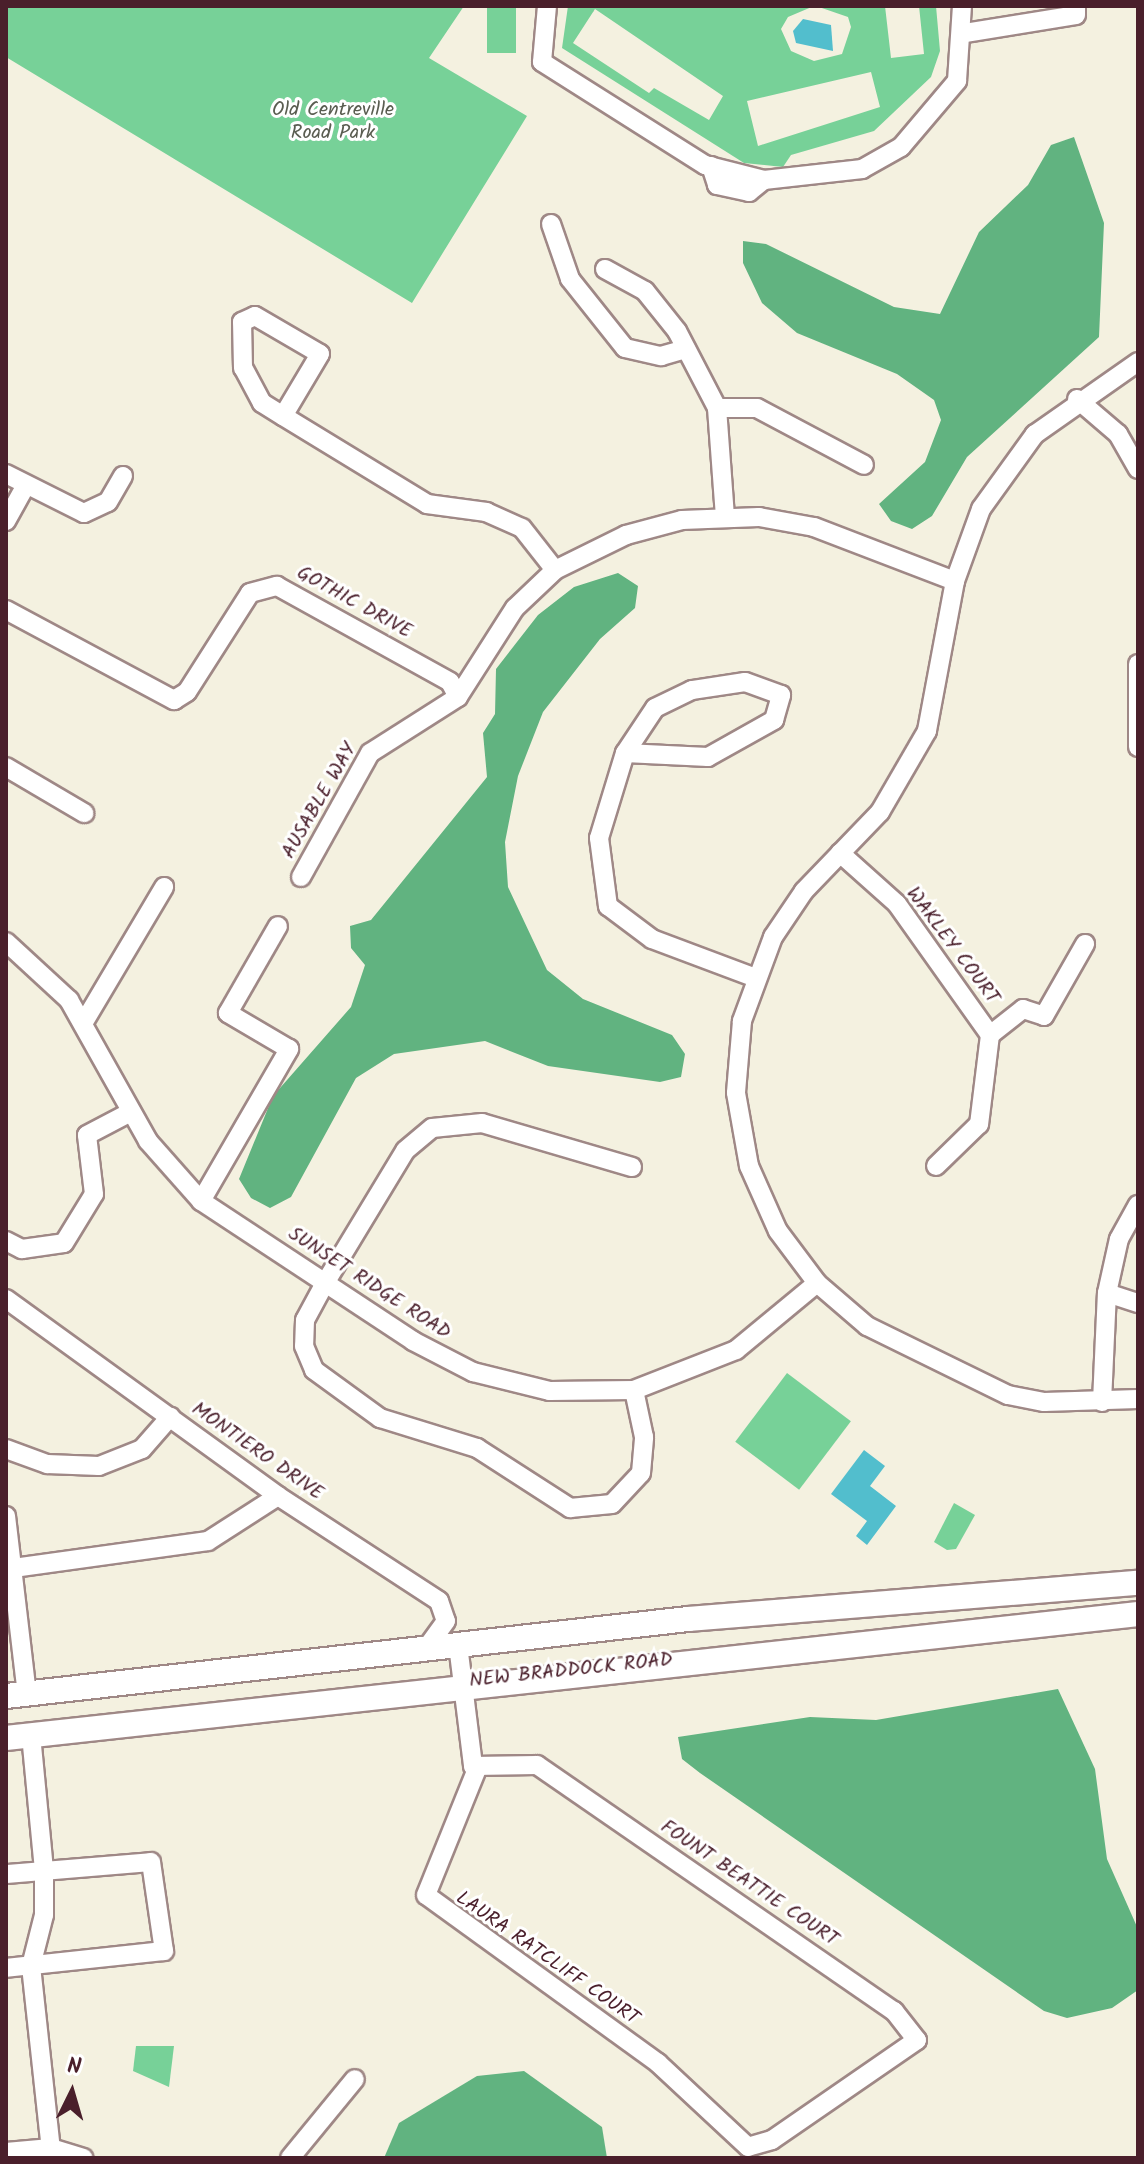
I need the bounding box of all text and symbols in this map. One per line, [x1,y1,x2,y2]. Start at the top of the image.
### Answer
park label: Old Centreville Road Park [272,98,394,145]
street label: GOTHIC DRIVE [292,562,416,644]
street label: AUSABLE WAY [277,739,363,863]
street label: WAKLEY COURT [900,883,1004,1009]
street label: SUNSET RIDGE ROAD [283,1223,455,1345]
street label: MONTIERO DRIVE [187,1398,327,1506]
street label: NEW BRADDOCK ROAD [468,1648,674,1694]
street label: FOUNT BEATTIE COURT [655,1815,843,1953]
street label: LAURA RATCLIFF COURT [451,1887,643,2031]
text: N [66,2050,83,2086]
north arrow [32,2052,112,2132]

